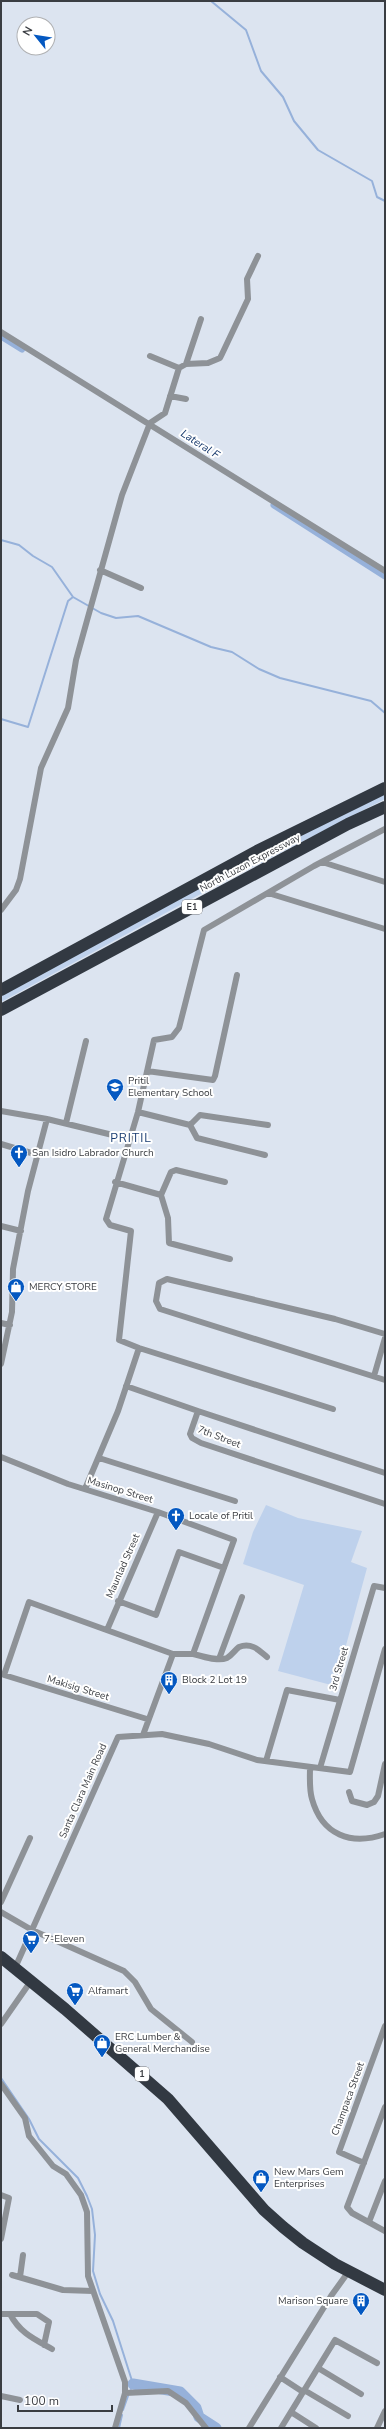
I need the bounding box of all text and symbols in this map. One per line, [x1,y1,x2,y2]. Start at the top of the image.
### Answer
north arrow [16,16,56,56]
text: N [19,24,36,39]
water label: Lateral F [178,426,223,463]
street label: North Luzon Expressway [197,830,303,895]
road number: E1 [182,900,202,914]
place label: Pritil Elementary School [128,1074,213,1100]
school or university icon: Pritil Elementary School [105,1077,125,1102]
district label: PRITIL [110,1130,152,1146]
church icon: San Isidro Labrador Church [9,1143,29,1168]
place label: San Isidro Labrador Church [32,1146,154,1160]
shop icon: MERCY STORE [6,1277,26,1302]
place label: MERCY STORE [29,1280,97,1294]
street label: 7th Street [195,1422,243,1452]
street label: Masinop Street [85,1473,155,1507]
church icon: Locale of Pritil [166,1506,186,1531]
place label: Locale of Pritil [189,1509,253,1523]
street label: Maunlad Street [103,1531,144,1600]
street label: 3rd Street [326,1645,352,1693]
building icon: Block 2 Lot 19 [159,1670,179,1695]
street label: Makisig Street [45,1672,111,1704]
place label: Block 2 Lot 19 [182,1673,247,1687]
street label: Santa Clara Main Road [56,1741,110,1841]
supermarket icon: 7-Eleven [21,1929,41,1954]
place label: 7-Eleven [44,1932,84,1946]
supermarket icon: Alfamart [65,1981,85,2006]
place label: Alfamart [88,1984,128,1998]
place label: ERC Lumber & General Merchandise [115,2030,210,2056]
shop icon: ERC Lumber & General Merchandise [92,2033,112,2058]
street label: Champaca Street [328,2060,368,2138]
road number: 1 [135,2067,149,2081]
place label: New Mars Gem Enterprises [274,2165,344,2191]
shop icon: New Mars Gem Enterprises [251,2168,271,2193]
building icon: Marison Square [351,2291,371,2316]
place label: Marison Square [278,2294,348,2308]
scale bar [18,2387,112,2413]
text: 100 m [24,2393,59,2409]

